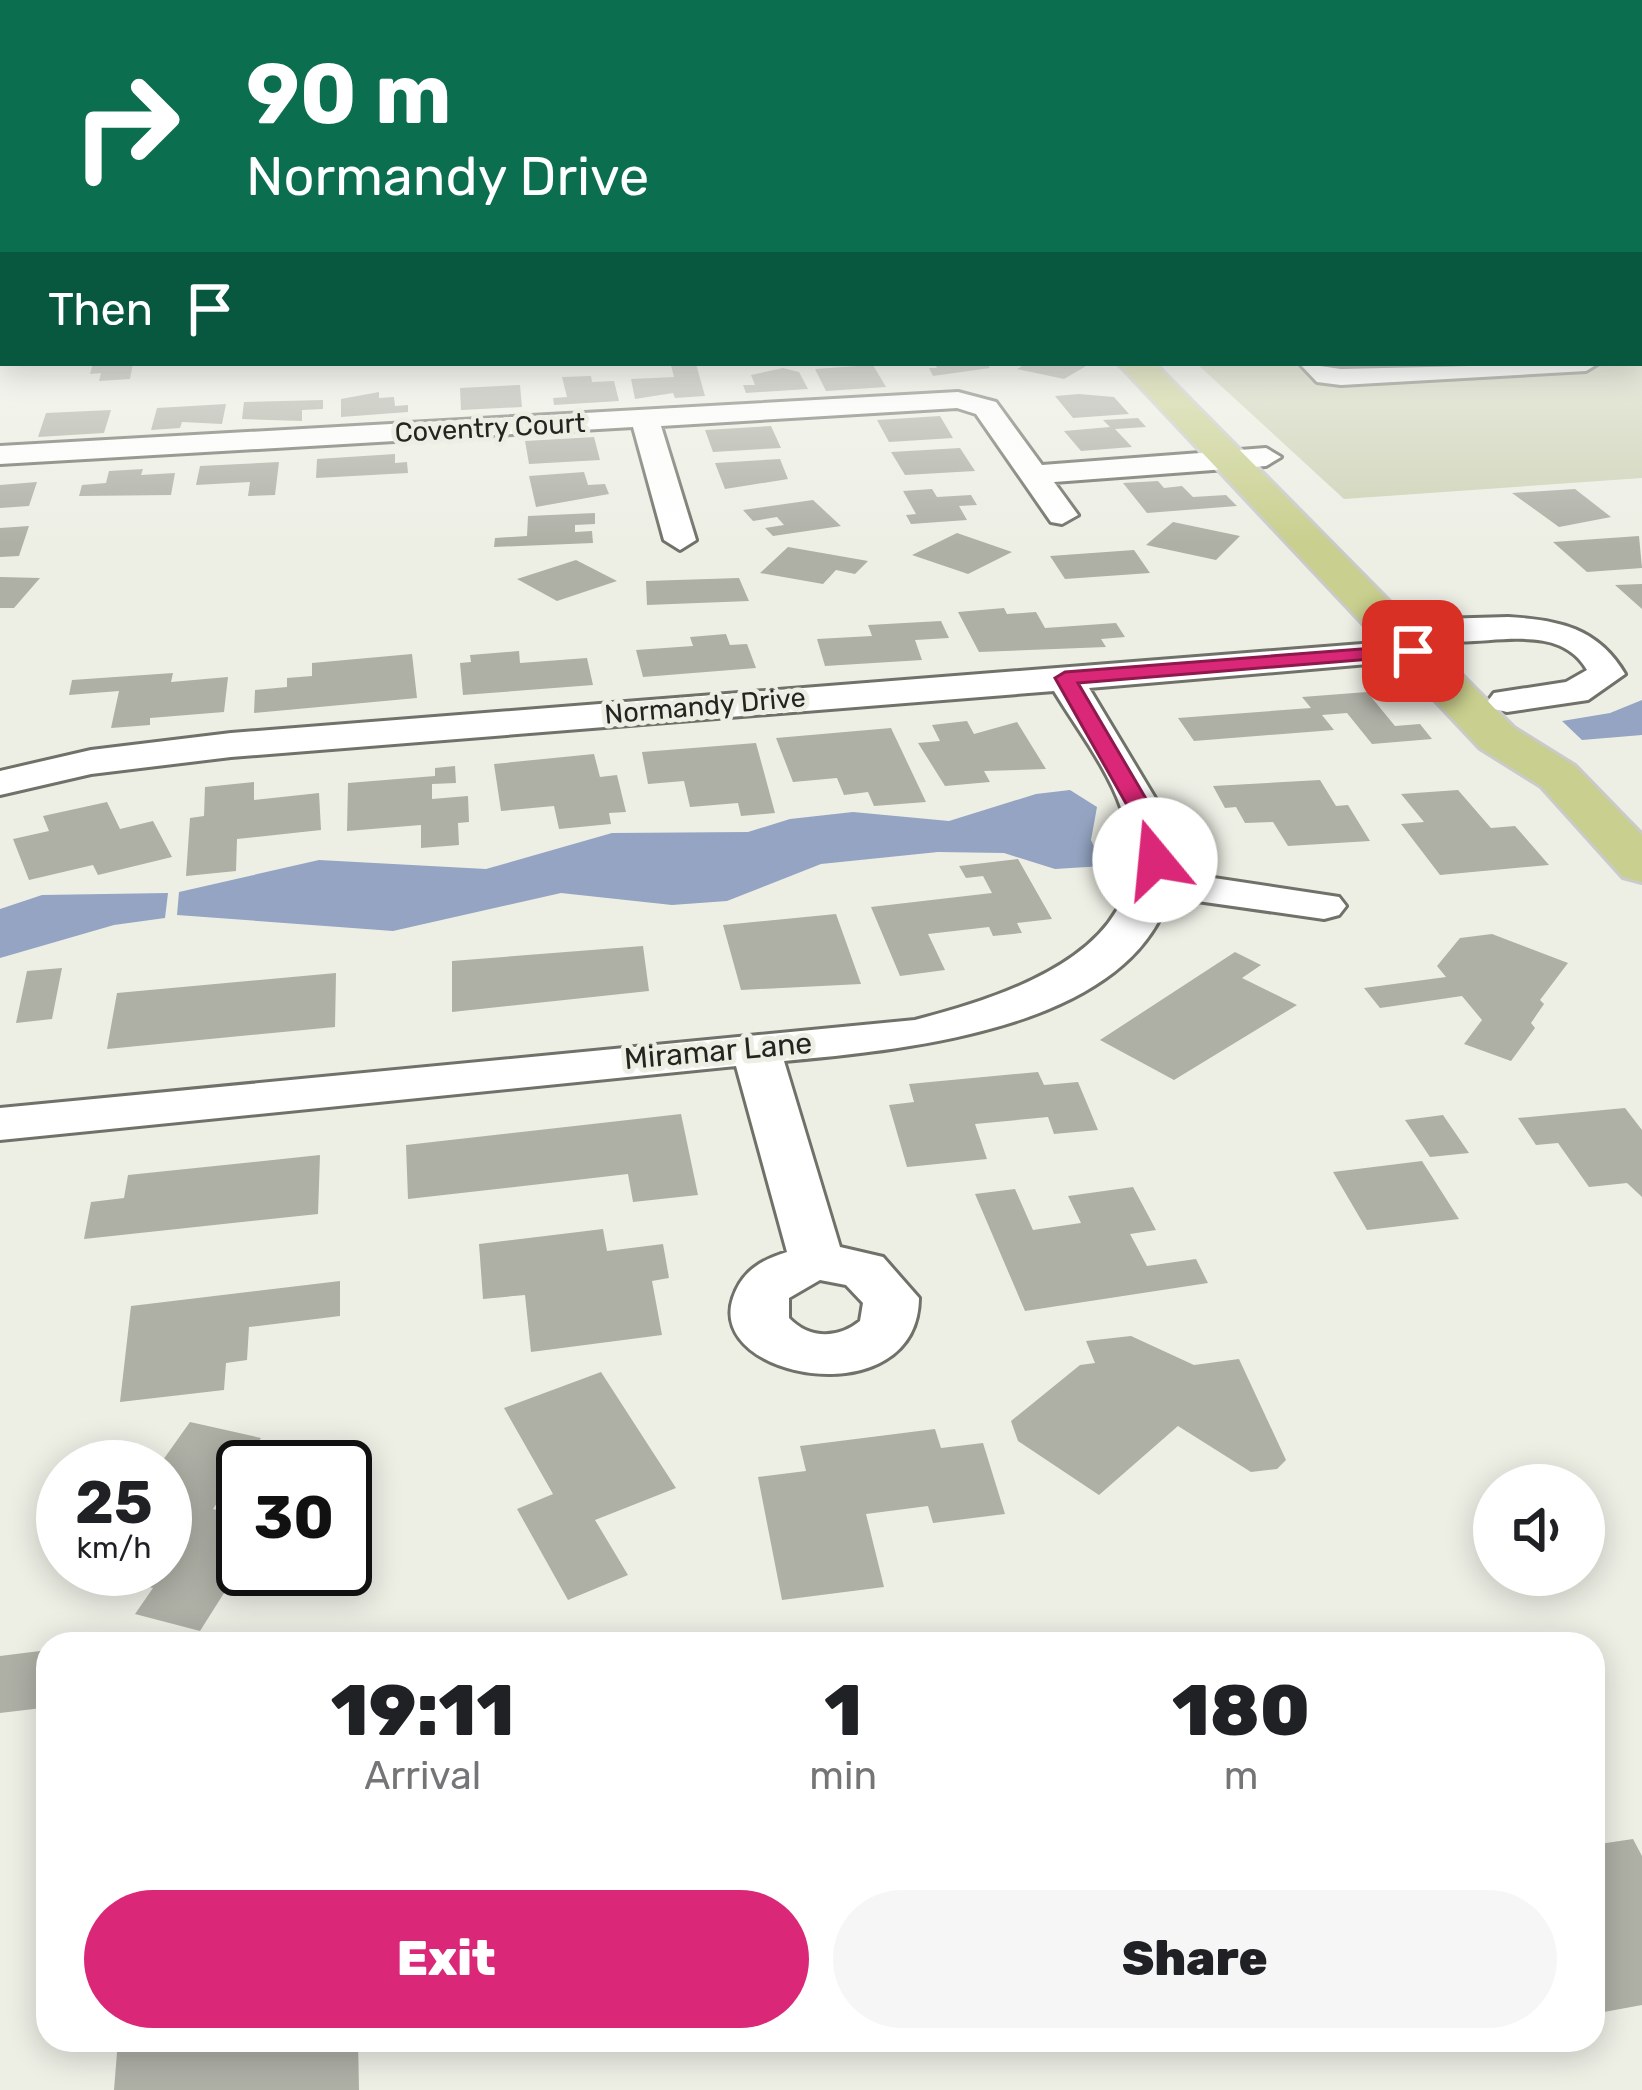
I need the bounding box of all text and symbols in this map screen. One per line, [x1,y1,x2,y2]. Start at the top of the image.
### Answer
text: 90 m [246,44,452,144]
icon: right [48,48,204,204]
text: Normandy Drive [246,145,649,209]
icon: arrive [177,276,243,342]
text: Then [48,283,153,336]
street label: Coventry Court [394,407,586,449]
pin [1362,600,1464,702]
icon: arrive [1380,618,1446,684]
street label: Normandy Drive [603,681,807,731]
position arrow [1092,797,1218,923]
street label: Miramar Lane [623,1025,813,1077]
speed limit sign: 30 [216,1440,372,1596]
map controls [1473,1464,1605,1596]
button: sound [1473,1464,1605,1596]
text: 25 [75,1467,153,1538]
text: km/h [77,1530,151,1566]
text: 19:11 [331,1668,514,1753]
text: 1 [824,1668,862,1753]
text: 180 [1172,1668,1310,1753]
text: Arrival [364,1753,481,1799]
text: min [809,1753,877,1799]
text: m [1224,1753,1258,1799]
button: Exit [84,1890,809,2028]
button: Share [833,1890,1557,2028]

